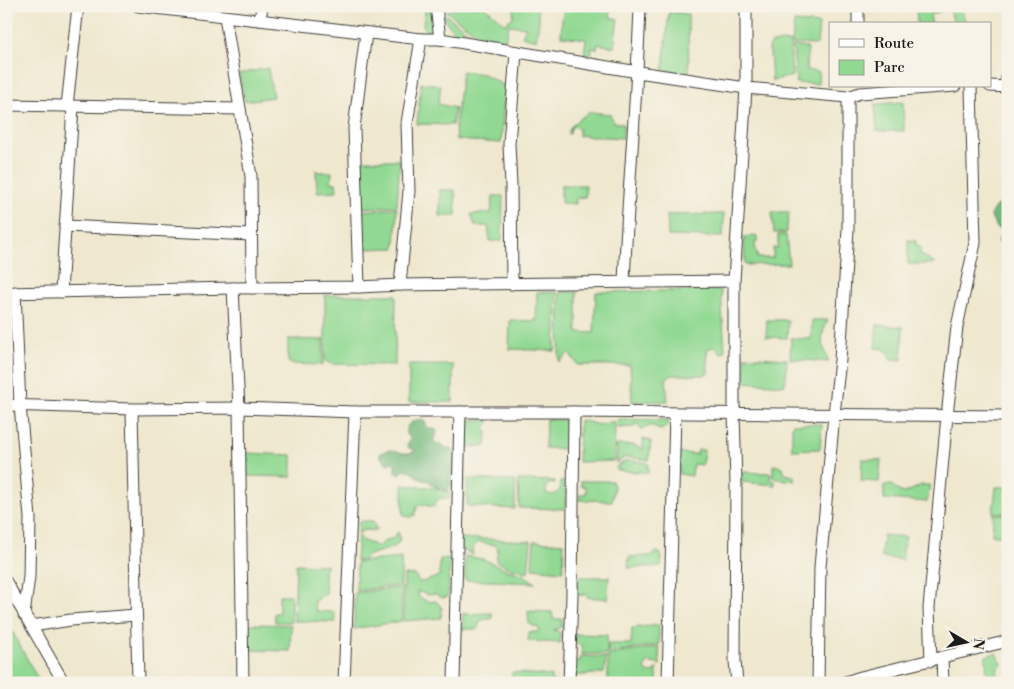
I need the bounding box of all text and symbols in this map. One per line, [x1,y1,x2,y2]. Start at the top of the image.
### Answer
legend [829,22,992,88]
text: Route [874,34,914,53]
text: Parc [874,58,905,77]
north arrow [942,616,992,666]
text: N [968,637,988,651]

